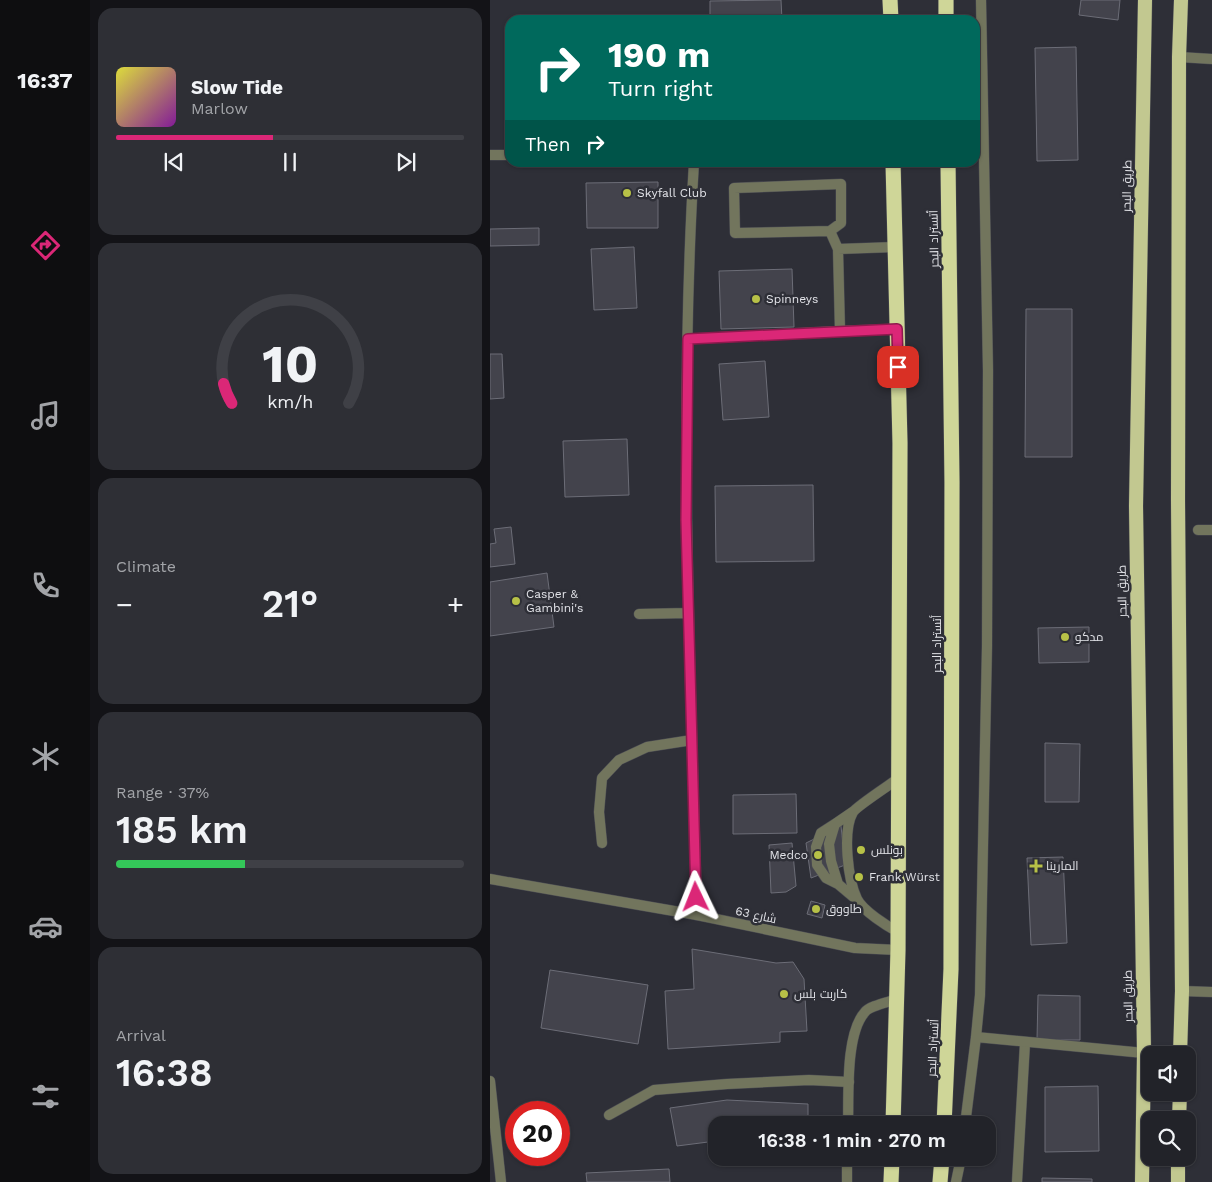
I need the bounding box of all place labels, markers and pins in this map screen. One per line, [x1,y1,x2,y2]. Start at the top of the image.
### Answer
place label: Skyfall Club [637,186,707,200]
marker: Skyfall Club [621,187,633,199]
place label: Spinneys [766,292,818,306]
marker: Spinneys [750,293,762,305]
pin [877,346,919,388]
place label: Casper & Gambini's [526,587,583,615]
marker: Casper & Gambini's [510,595,522,607]
place label: مدكو [1075,630,1104,644]
marker: مدكو [1059,631,1071,643]
place label: بونلس [871,843,903,857]
marker: بونلس [855,844,867,856]
place label: Medco [769,848,808,862]
marker: Medco [812,849,824,861]
place label: المارينا [1046,859,1079,873]
marker: المارينا [1030,860,1042,872]
place label: Frank Würst [869,870,940,884]
marker: Frank Würst [853,871,865,883]
place label: طاووق [826,902,862,916]
marker: طاووق [810,903,822,915]
place label: كاربت بلس [794,987,847,1001]
marker: كاربت بلس [778,988,790,1000]

